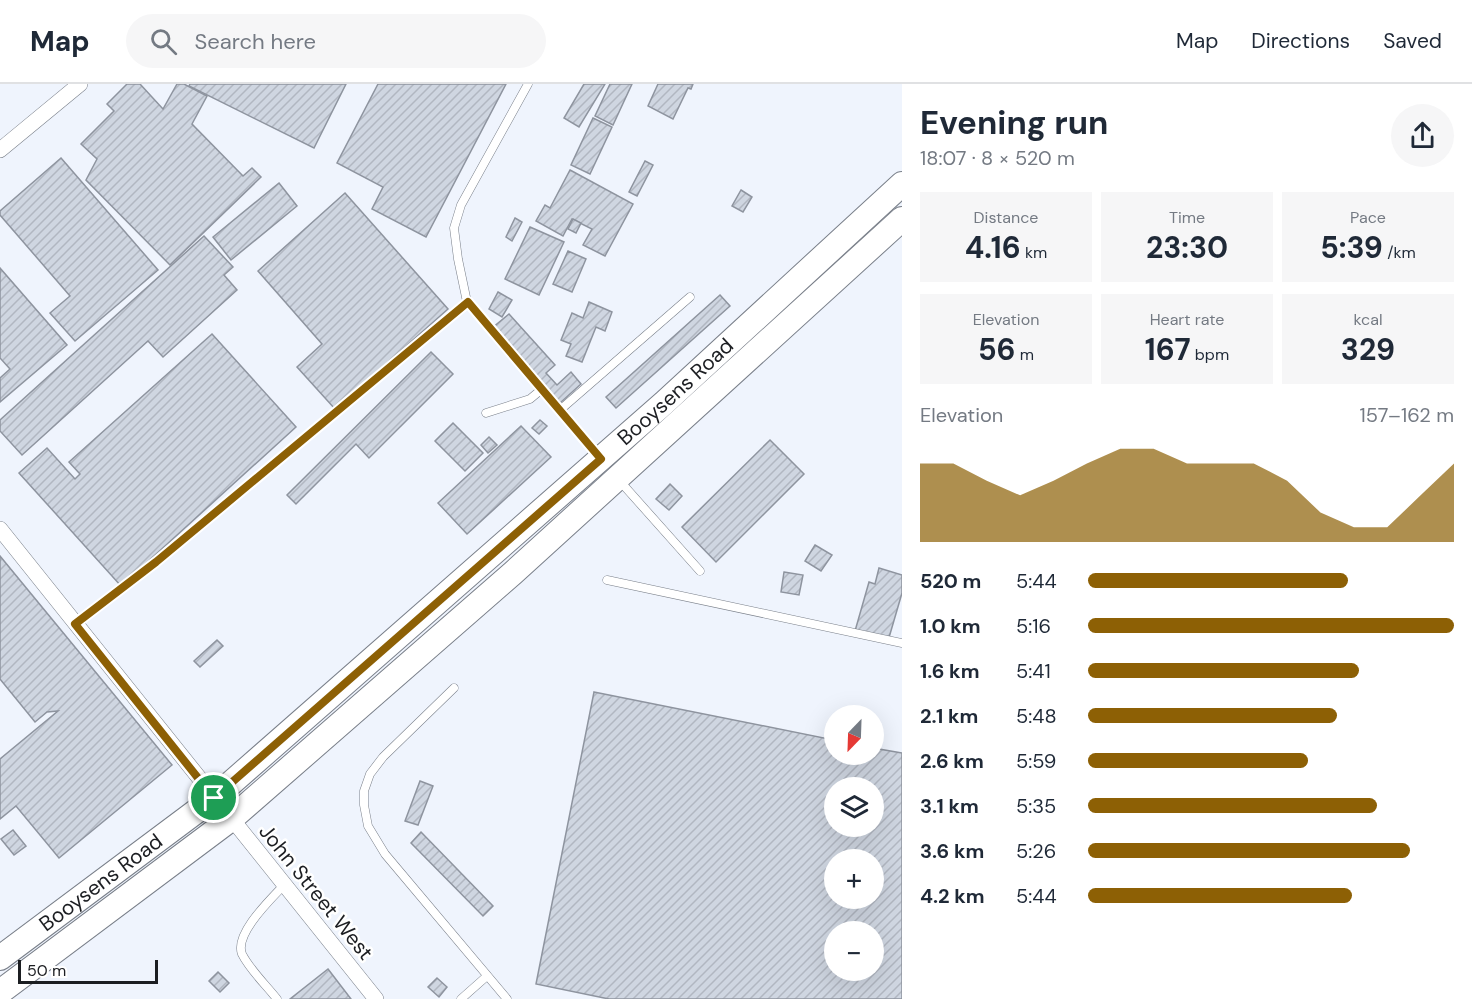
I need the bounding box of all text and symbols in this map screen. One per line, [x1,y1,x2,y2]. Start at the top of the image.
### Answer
search box [126,14,546,68]
text: Map [30,23,90,60]
icon: search [147,25,180,58]
text: Search here [195,27,316,56]
text: Map [1176,27,1218,55]
text: Directions [1251,27,1350,55]
text: Saved [1383,27,1442,55]
text: Evening run [920,101,1108,144]
button: share [1391,104,1454,167]
text: 18:07 · 8 × 520 m [920,145,1075,171]
text: Distance [974,207,1038,228]
text: Time [1169,207,1205,228]
text: Pace [1350,207,1386,228]
text: 4.16 [965,228,1021,267]
text: 23:30 [1146,228,1228,267]
text: 5:39 [1320,228,1383,267]
text: km [1021,242,1047,263]
text: /km [1383,242,1416,263]
text: Elevation [973,309,1039,330]
text: Heart rate [1150,309,1224,330]
text: kcal [1354,309,1382,330]
text: 56 [978,330,1016,369]
text: 167 [1145,330,1191,369]
text: 329 [1341,330,1395,369]
street label: Booysens Road [611,332,740,452]
text: m [1016,344,1034,365]
text: bpm [1191,344,1229,365]
text: Elevation [920,402,1003,428]
text: 157–162 m [1360,402,1454,428]
text: 520 m [920,568,981,594]
text: 5:44 [1016,568,1057,594]
text: 1.0 km [920,613,981,639]
text: 5:16 [1016,613,1051,639]
text: 1.6 km [920,658,979,684]
text: 5:41 [1016,658,1051,684]
text: 2.1 km [920,703,978,729]
text: 5:48 [1016,703,1057,729]
north arrow [824,705,884,765]
map controls [824,705,884,981]
text: 2.6 km [920,748,984,774]
text: 5:59 [1016,748,1056,774]
pin [188,772,239,823]
button: layers [824,777,884,837]
icon: arrive [197,781,230,814]
text: 3.1 km [920,793,979,819]
text: 5:35 [1016,793,1056,819]
street label: John Street West [252,818,380,966]
street label: Booysens Road [33,827,168,938]
text: 3.6 km [920,838,984,864]
text: 5:26 [1016,838,1056,864]
button: + [824,849,884,909]
text: 4.2 km [920,883,985,909]
text: 5:44 [1016,883,1057,909]
button: − [824,921,884,981]
scale bar [18,957,158,984]
text: 50 m [27,960,66,981]

